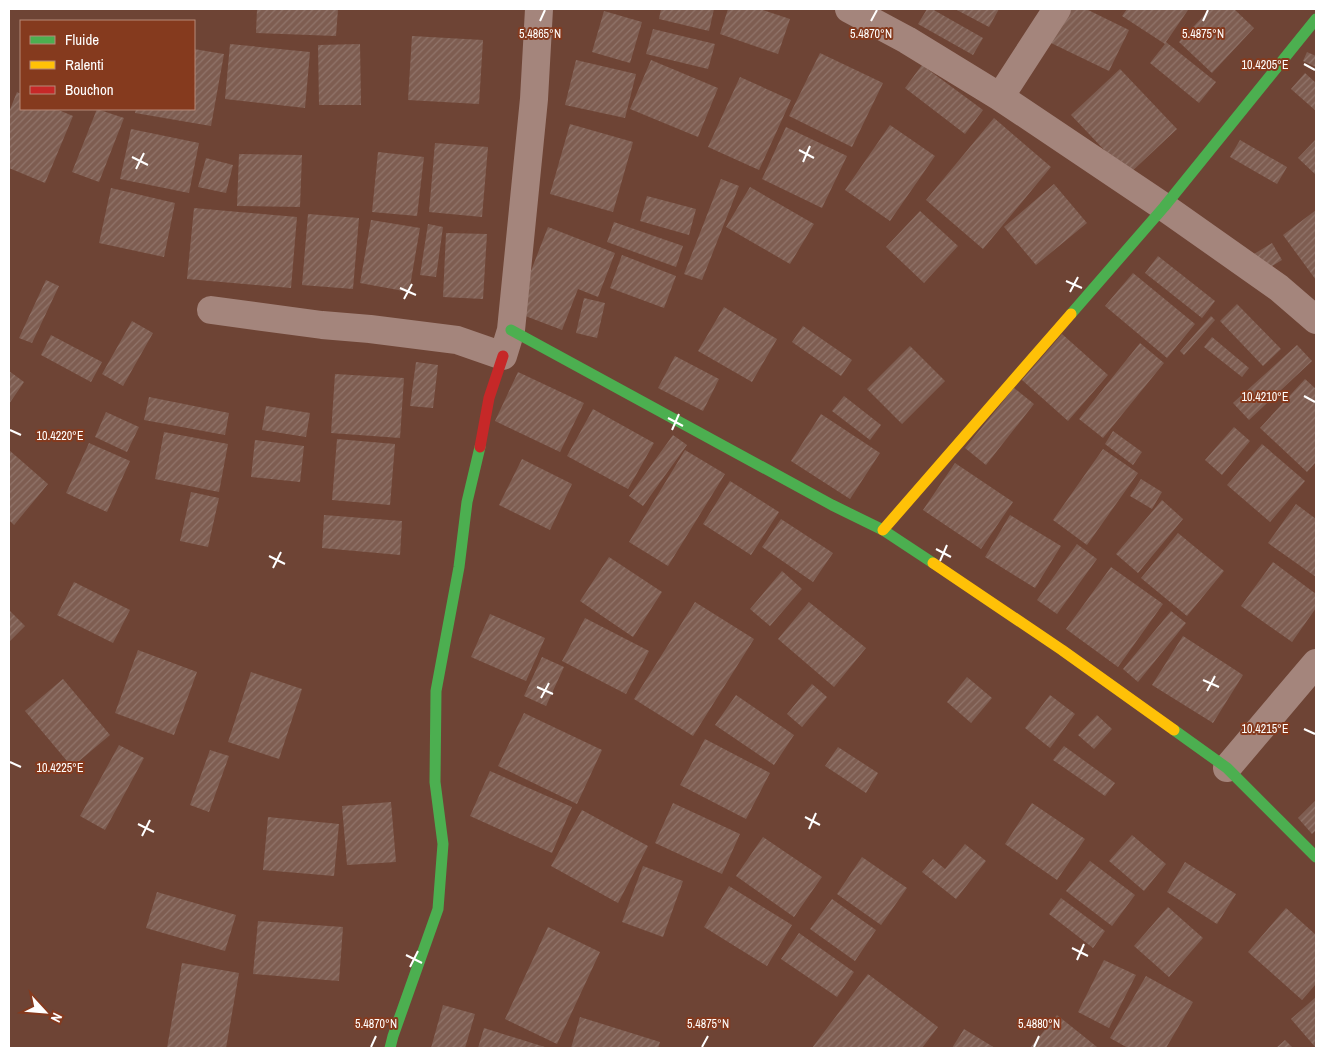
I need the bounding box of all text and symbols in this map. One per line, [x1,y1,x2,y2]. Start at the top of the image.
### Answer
legend [20,20,195,110]
text: 5.4865°N [519,26,561,42]
text: 5.4870°N [850,26,892,42]
text: 5.4875°N [1182,26,1224,42]
text: Fluide [65,29,99,50]
text: Ralenti [65,54,104,75]
text: 10.4205°E [1242,57,1288,73]
text: Bouchon [65,79,114,100]
text: 10.4210°E [1242,389,1288,405]
text: 10.4220°E [37,428,83,444]
text: 10.4215°E [1242,721,1288,737]
text: 10.4225°E [37,760,83,776]
north arrow [20,987,70,1037]
text: N [47,1010,67,1025]
text: 5.4870°N [355,1016,397,1032]
text: 5.4875°N [687,1016,729,1032]
text: 5.4880°N [1018,1016,1060,1032]

